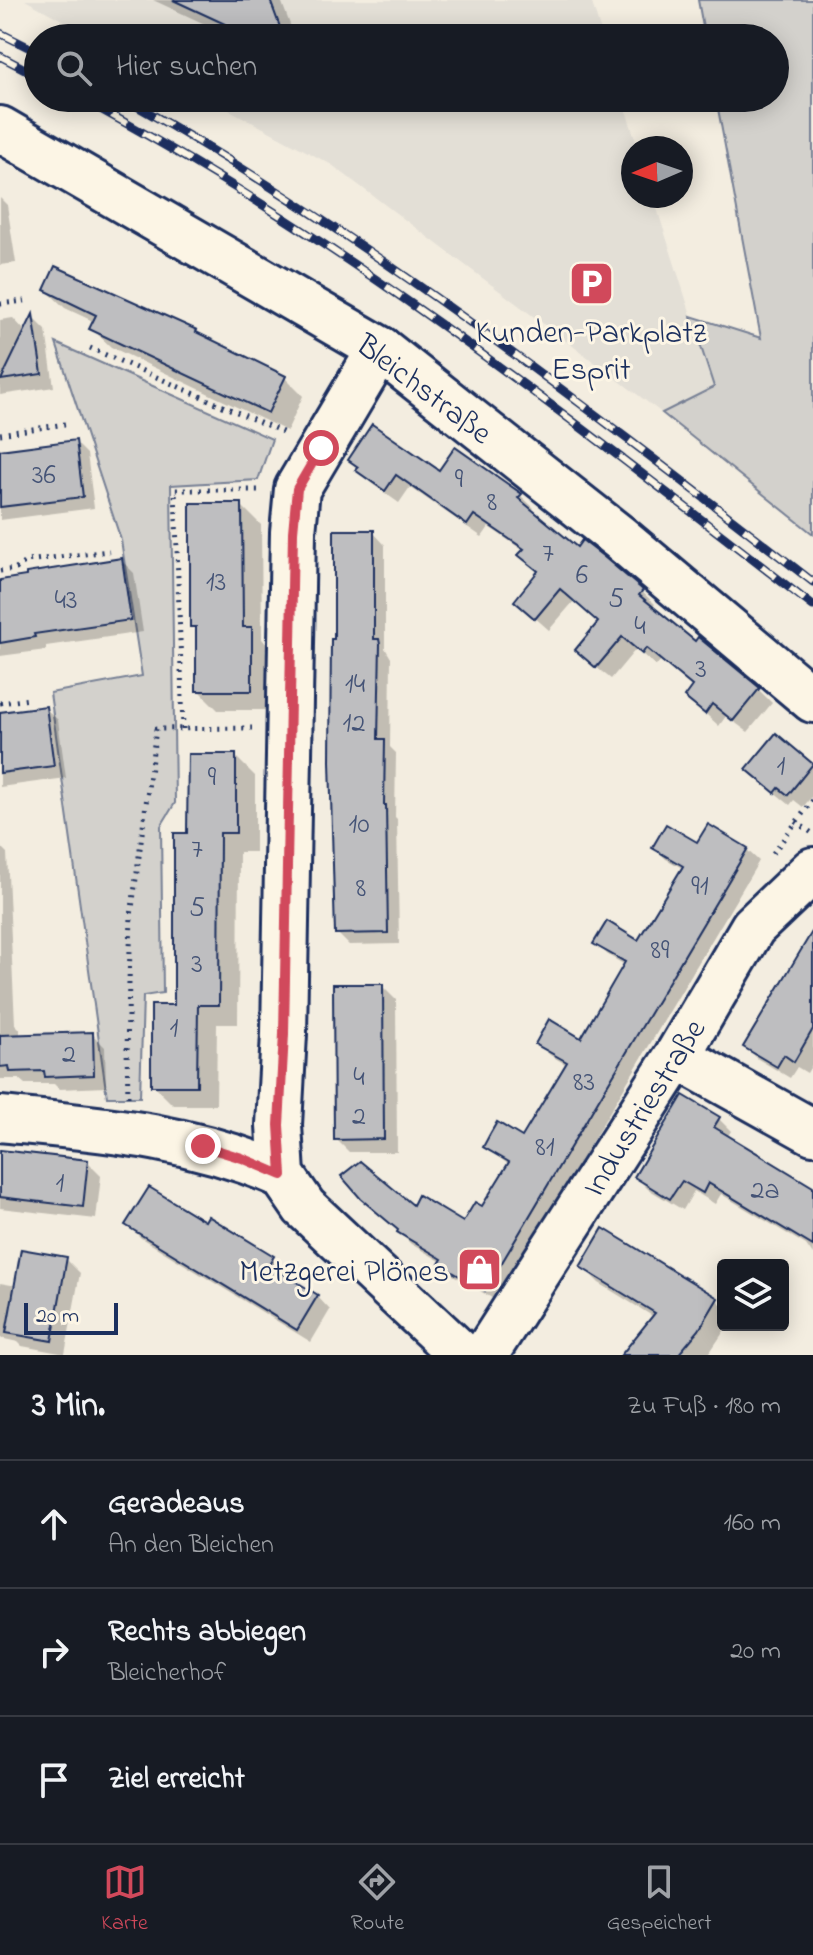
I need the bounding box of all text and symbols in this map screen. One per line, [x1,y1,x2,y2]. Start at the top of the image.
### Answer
search box [24,24,789,112]
icon: search [52,46,96,90]
text: Hier suchen [116,46,257,90]
north arrow [621,136,693,208]
parking icon: Kunden-Parkplatz Esprit [567,260,615,308]
place label: Kunden-Parkplatz Esprit [476,311,707,395]
street label: Bleichstraße [344,323,501,458]
route start [303,430,339,466]
house number: 36 [32,456,56,497]
house number: 9 [455,460,464,501]
house number: 8 [487,483,497,524]
house number: 7 [542,534,554,575]
house number: 6 [576,556,588,597]
house number: 13 [206,563,226,604]
house number: 5 [608,579,624,620]
house number: 43 [54,581,78,622]
house number: 4 [634,607,646,648]
house number: 3 [695,650,707,691]
house number: 14 [345,665,366,706]
house number: 12 [343,704,365,745]
house number: 1 [777,747,786,788]
house number: 9 [208,758,217,799]
house number: 10 [348,805,370,846]
house number: 7 [191,830,203,871]
house number: 91 [691,867,709,908]
house number: 8 [356,869,366,910]
house number: 5 [189,888,205,929]
house number: 89 [651,931,670,972]
house number: 3 [191,945,203,986]
house number: 1 [170,1009,179,1050]
street label: Industriestraße [573,1010,720,1207]
house number: 2 [62,1035,76,1076]
house number: 4 [353,1058,365,1099]
house number: 83 [573,1063,595,1104]
house number: 2 [352,1097,366,1138]
route end [185,1128,221,1164]
house number: 81 [535,1128,555,1169]
house number: 1 [56,1164,65,1205]
house number: 2a [750,1171,780,1212]
shop icon: Metzgerei Plönes [456,1246,504,1294]
place label: Metzgerei Plönes [239,1250,449,1297]
map controls [717,1259,789,1331]
button: layers [717,1259,789,1331]
scale bar [24,1299,118,1335]
text: 20 m [36,1301,79,1333]
text: 3 Min. [32,1382,105,1432]
text: Zu Fuß · 180 m [627,1388,781,1426]
text: Geradeaus [108,1483,245,1527]
icon: ahead [32,1502,76,1546]
text: 160 m [723,1505,781,1543]
text: An den Bleichen [108,1527,274,1565]
text: Rechts abbiegen [108,1611,306,1655]
icon: right [32,1630,76,1674]
text: 20 m [730,1633,781,1671]
text: Bleicherhof [108,1655,226,1693]
icon: arrive [32,1758,76,1802]
text: Ziel erreicht [108,1758,245,1802]
tab: Karte [101,1860,148,1940]
tab: Route [351,1860,404,1940]
tab: Gespeichert [607,1860,712,1940]

